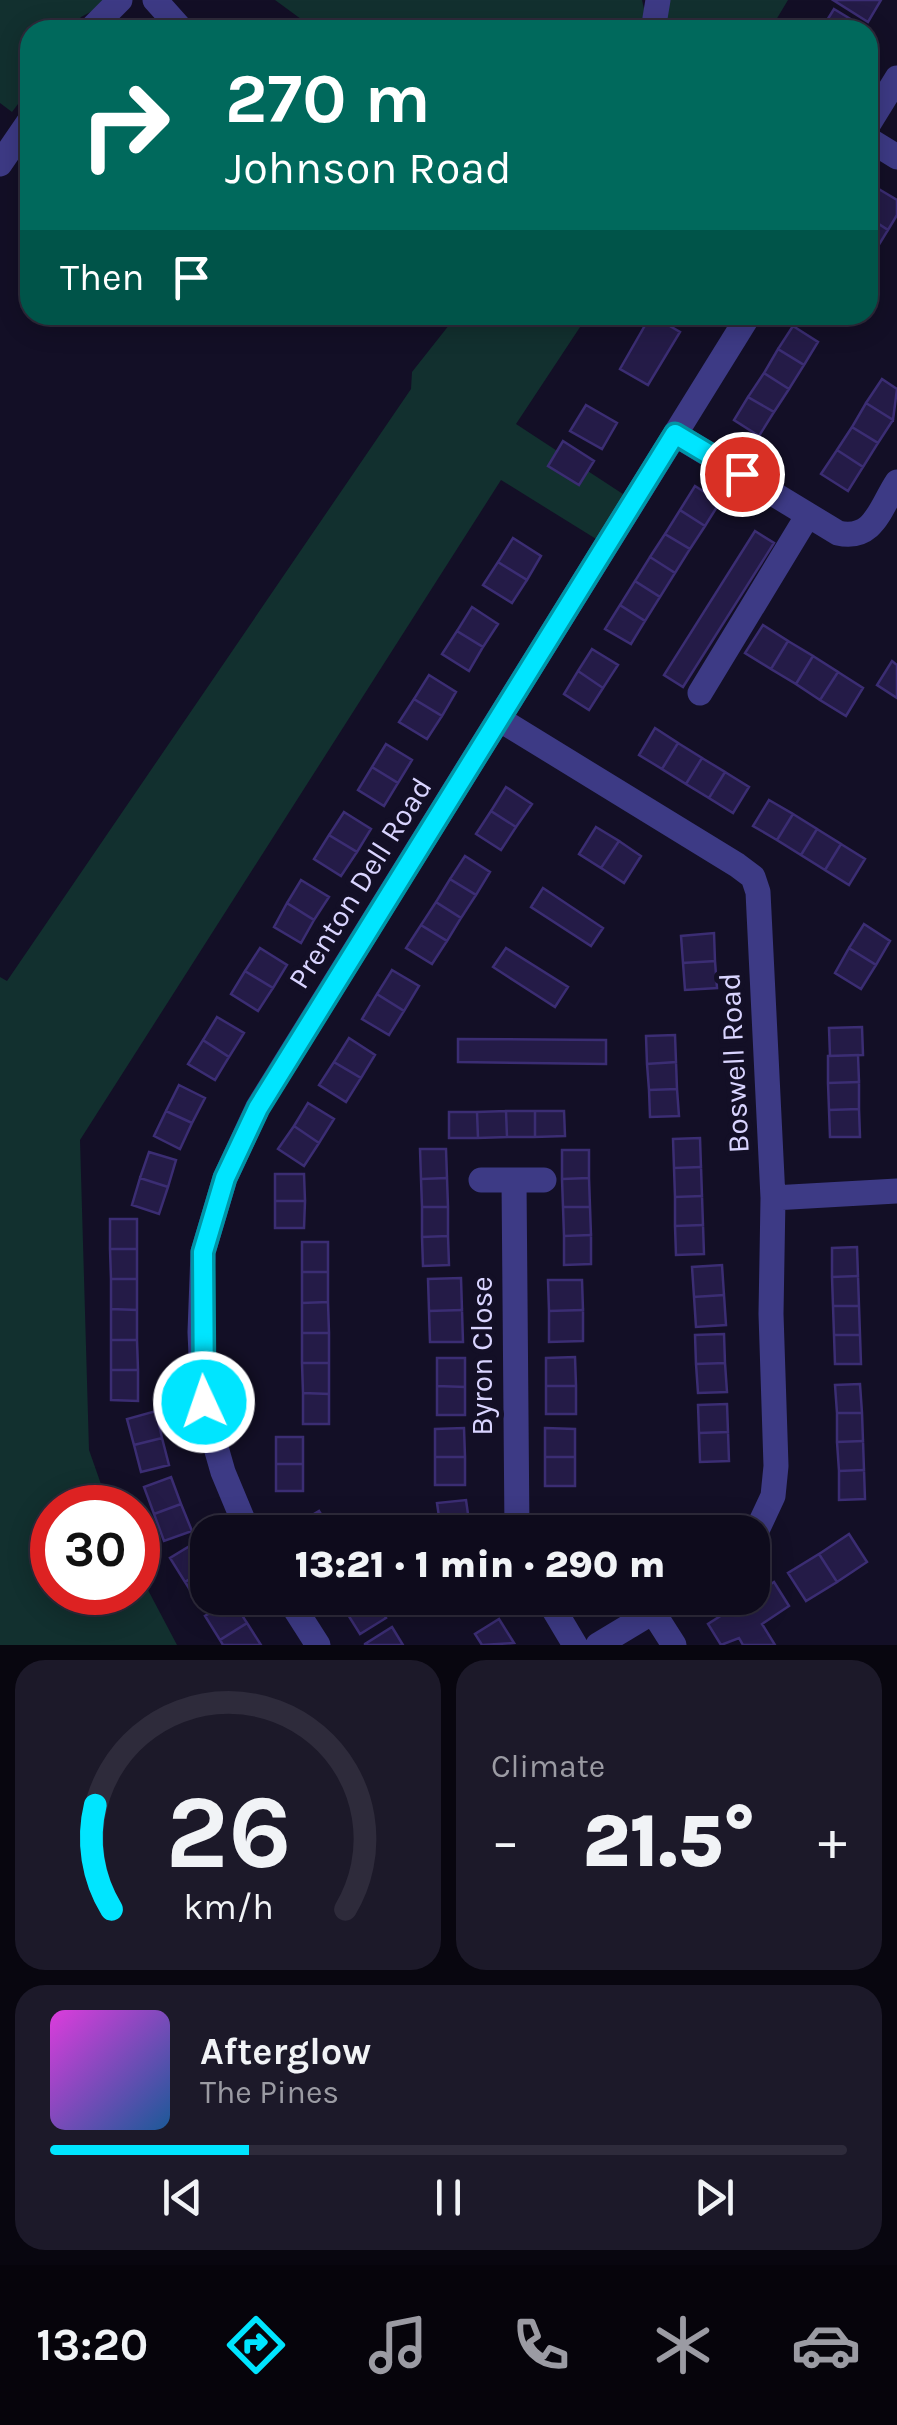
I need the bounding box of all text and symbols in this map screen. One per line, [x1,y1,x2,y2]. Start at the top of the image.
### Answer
text: 270 m [225,58,431,140]
icon: right [60,60,190,190]
text: Johnson Road [225,142,512,194]
icon: arrive [164,250,219,305]
text: Then [60,255,144,300]
pin [700,432,785,517]
icon: arrive [715,447,770,502]
street label: Prenton Dell Road [281,771,439,995]
street label: Boswell Road [711,972,757,1154]
street label: Byron Close [464,1276,500,1436]
position arrow [152,1350,256,1454]
speed limit sign: 30 [30,1485,160,1615]
text: 13:21 · 1 min · 290 m [295,1542,665,1587]
text: Climate [491,1748,605,1785]
text: 26 [165,1772,291,1893]
text: 21.5° [582,1797,756,1885]
text: − [491,1809,520,1873]
text: + [818,1809,847,1873]
text: km/h [183,1886,273,1928]
text: Afterglow [200,2029,371,2074]
text: The Pines [200,2074,339,2111]
icon: previous [155,2170,210,2225]
icon: pause [421,2170,476,2225]
icon: next [687,2170,742,2225]
icon: directions [221,2310,291,2380]
icon: music [363,2310,433,2380]
icon: phone [506,2310,576,2380]
icon: climate [648,2310,718,2380]
icon: car [791,2310,861,2380]
text: 13:20 [36,2319,148,2371]

